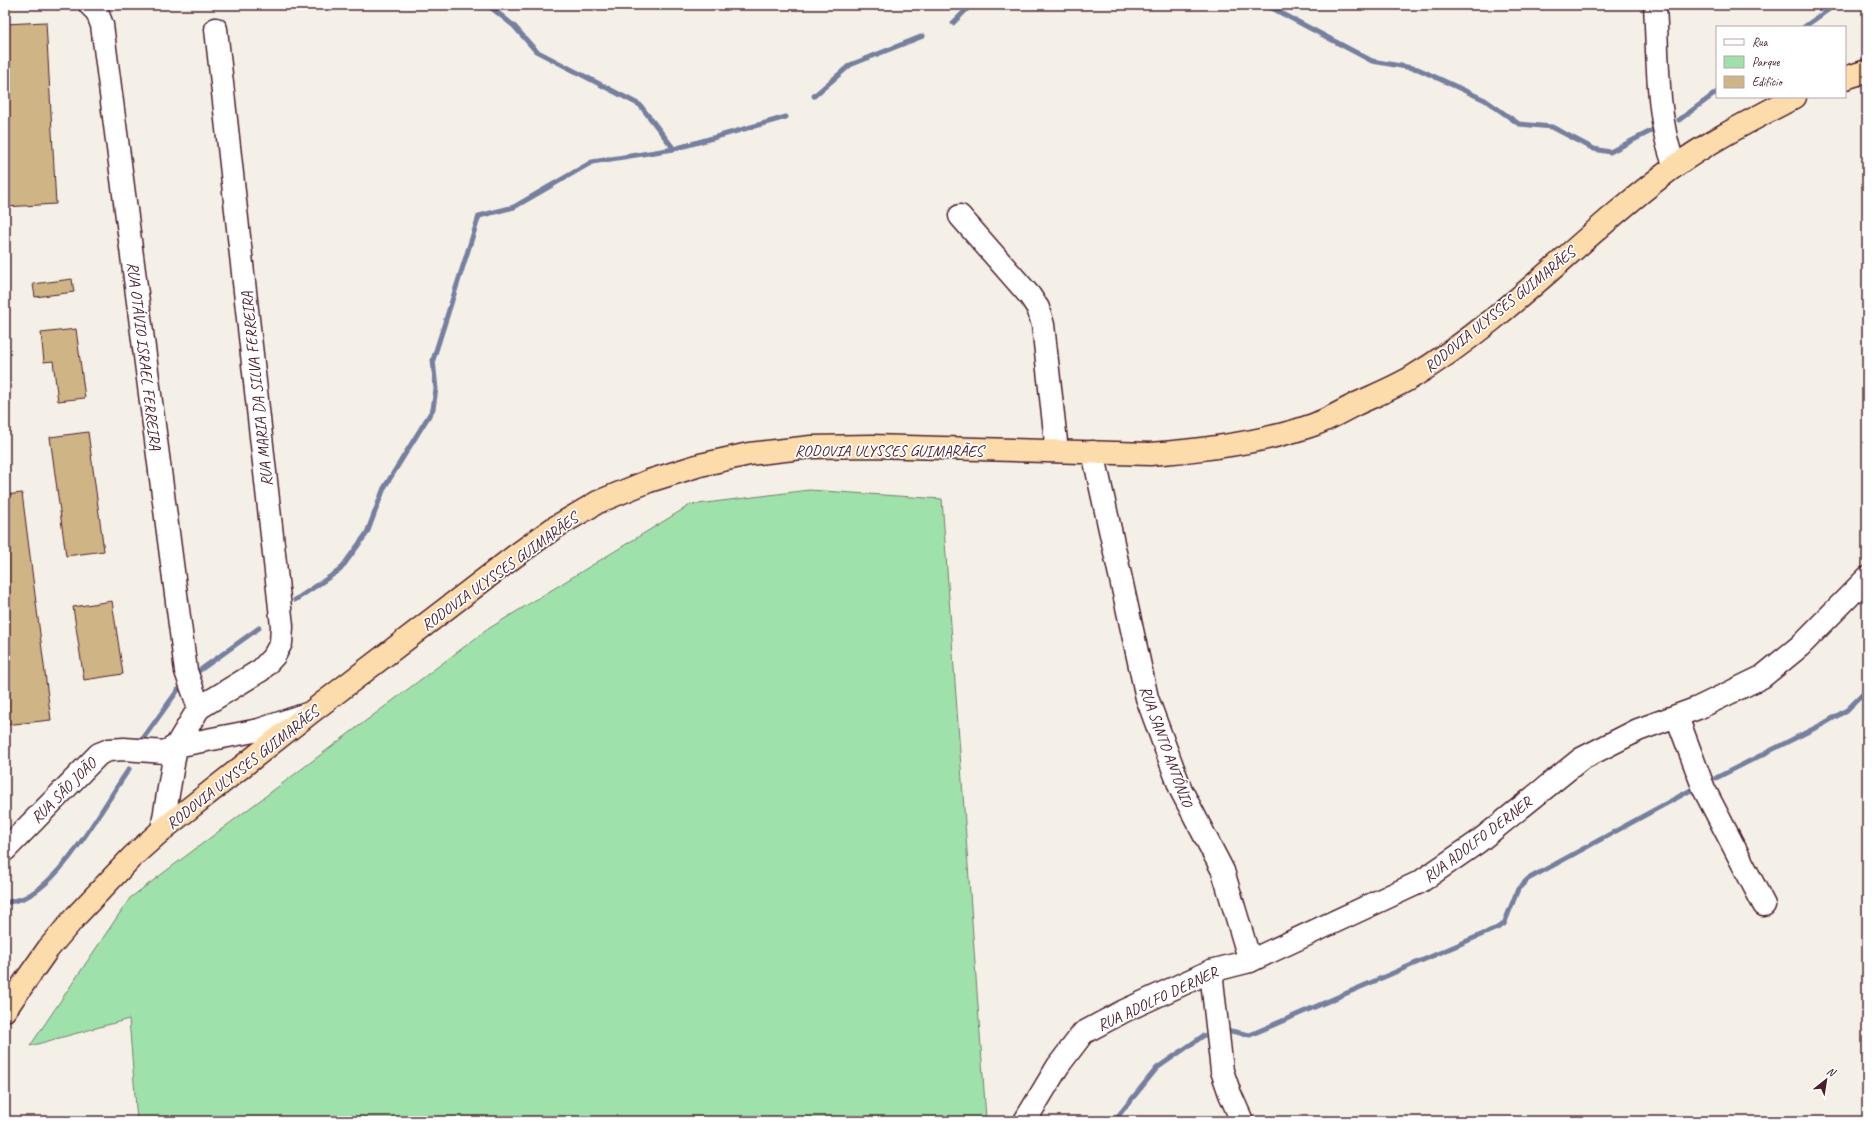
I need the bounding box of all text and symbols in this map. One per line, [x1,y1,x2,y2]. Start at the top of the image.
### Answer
legend [1716,26,1846,98]
text: Rua [1752,34,1769,50]
text: Parque [1752,54,1781,70]
text: Edifício [1752,74,1784,90]
street label: RODOVIA ULYSSES GUIMARÃES [1420,241,1582,377]
street label: RUA OTÁVIO ISRAEL FERREIRA [123,261,166,452]
street label: RUA MARIA DA SILVA FERREIRA [237,290,277,487]
street label: RODOVIA ULYSSES GUIMARÃES [795,441,986,461]
street label: RODOVIA ULYSSES GUIMARÃES [418,506,584,635]
street label: RUA SANTO ANTÔNIO [1135,683,1198,811]
street label: RODOVIA ULYSSES GUIMARÃES [162,700,325,834]
street label: RUA SÃO JOÃO [27,752,102,828]
street label: RUA ADOLFO DERNER [1419,791,1537,887]
street label: RUA ADOLFO DERNER [1094,961,1223,1036]
north arrow [1806,1060,1846,1100]
text: N [1825,1064,1839,1080]

